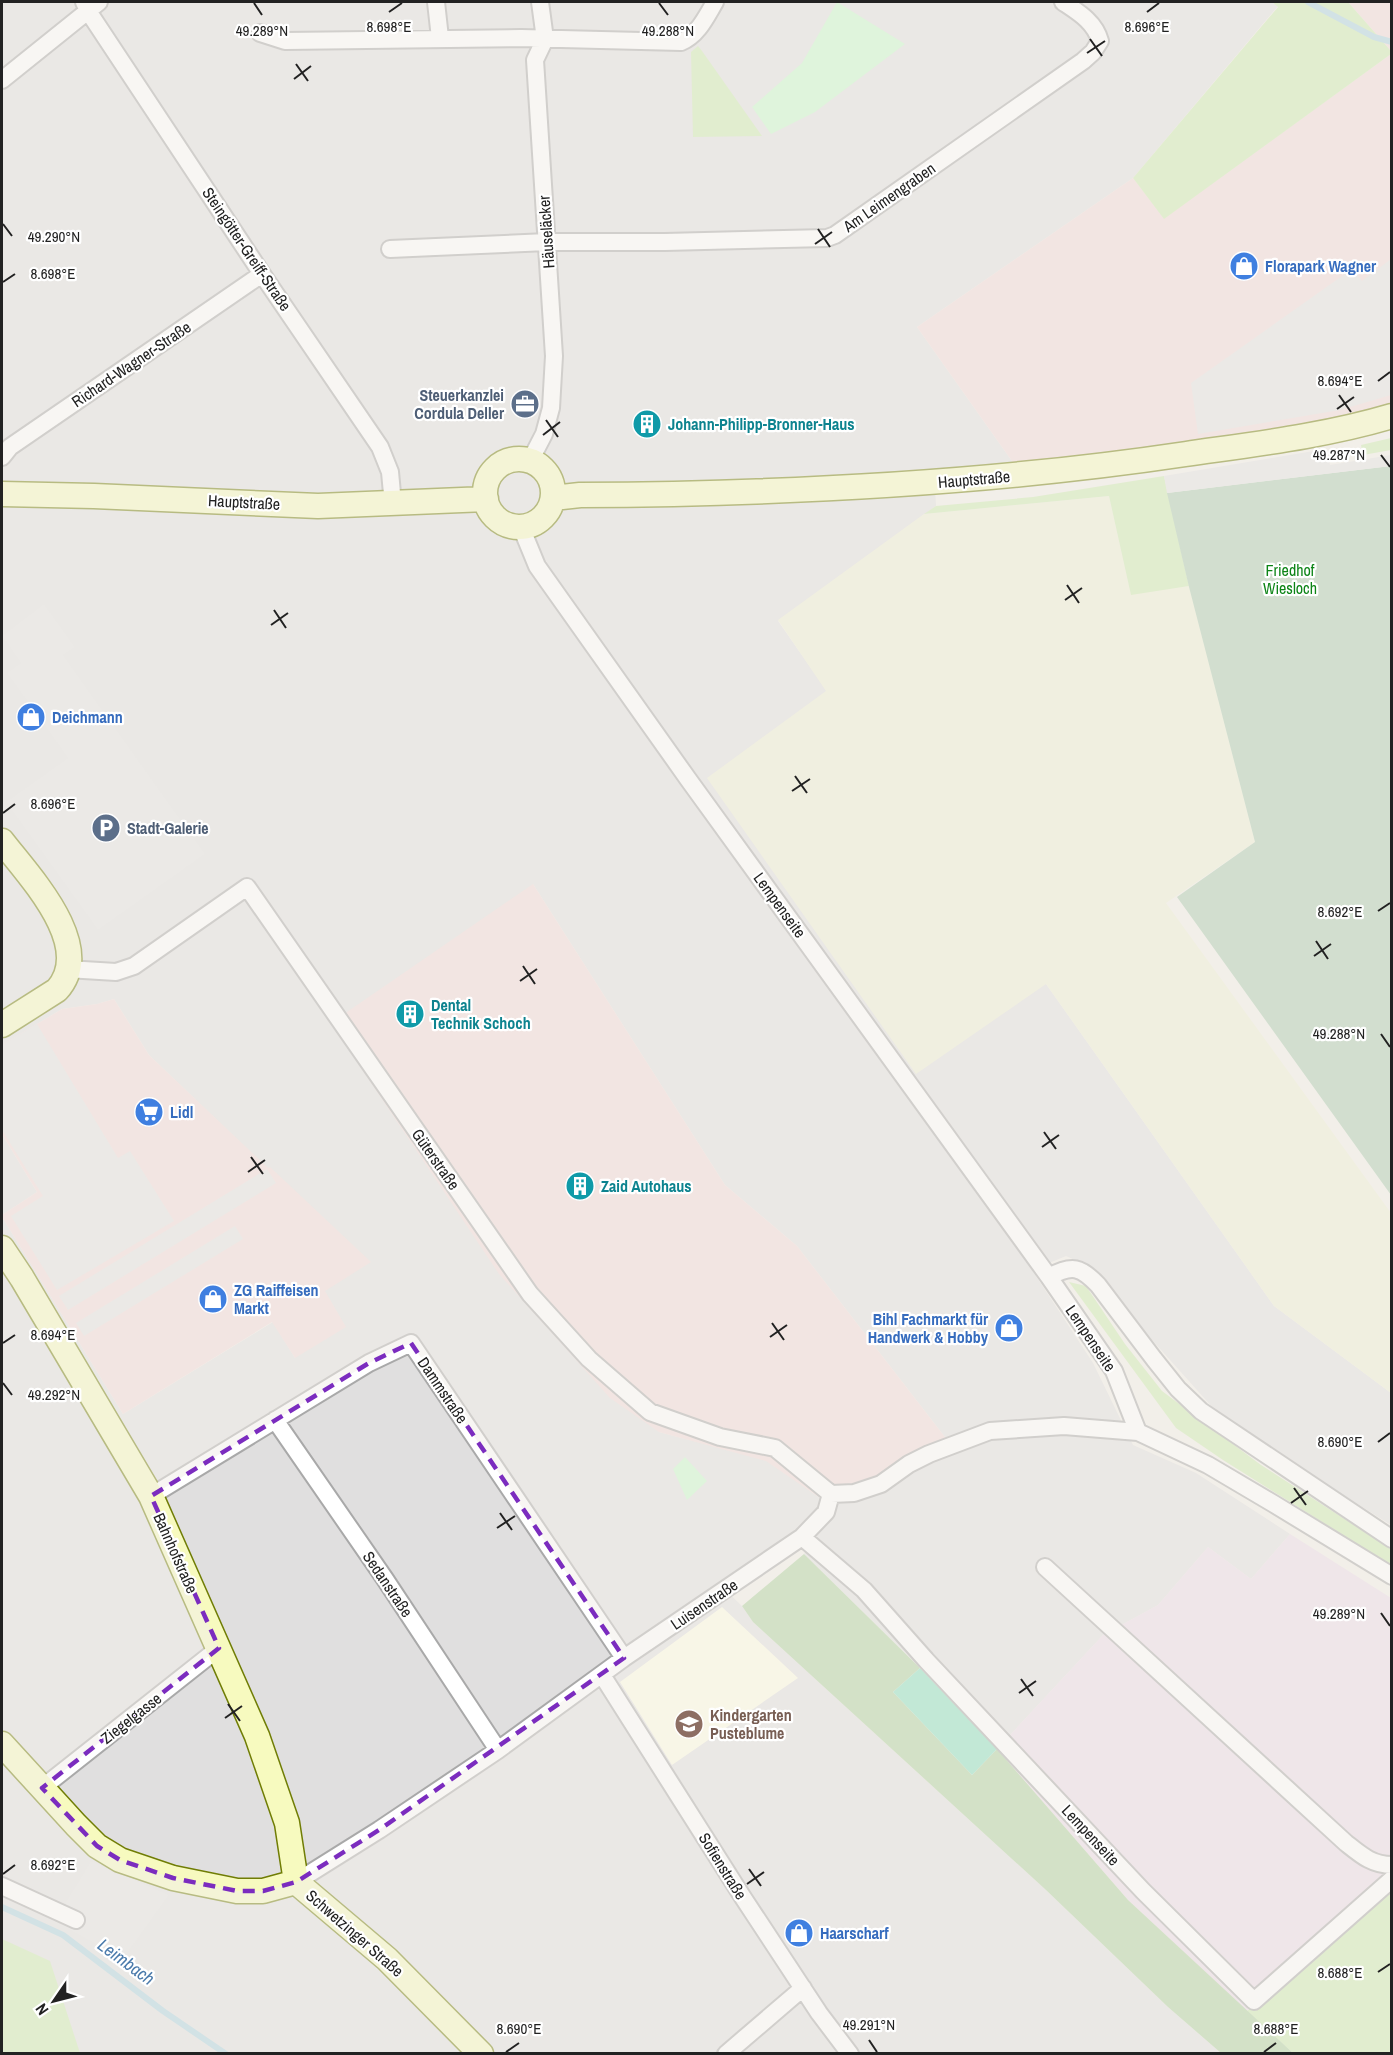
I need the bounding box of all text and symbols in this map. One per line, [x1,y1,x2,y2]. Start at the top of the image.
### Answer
text: 8.698°E [367,16,412,37]
text: 8.696°E [1125,16,1170,37]
text: 49.289°N [236,20,288,41]
text: 49.288°N [642,20,694,41]
street label: Am Leimengraben [838,157,940,238]
street label: Steingötter-Greiff-Straße [197,183,297,315]
street label: Häuseläcker [532,194,560,269]
text: 49.290°N [28,226,80,247]
shop icon: Florapark Wagner [1228,250,1260,282]
place label: Florapark Wagner [1265,255,1377,277]
text: 8.698°E [31,263,76,284]
street label: Richard-Wagner-Straße [67,316,195,412]
text: 8.694°E [1318,370,1363,391]
place label: Steuerkanzlei Cordula Deller [414,384,505,424]
office icon: Steuerkanzlei Cordula Deller [509,388,541,420]
building icon: Johann-Philipp-Bronner-Haus [631,408,663,440]
place label: Johann-Philipp-Bronner-Haus [668,413,855,435]
text: 49.287°N [1313,444,1365,465]
street label: Hauptstraße [937,465,1011,493]
street label: Hauptstraße [207,489,281,515]
park label: Friedhof Wiesloch [1263,559,1317,599]
shop icon: Deichmann [15,701,47,733]
place label: Deichmann [52,706,123,728]
text: 8.696°E [31,793,76,814]
parking icon: Stadt-Galerie [90,812,122,844]
place label: Stadt-Galerie [127,817,209,839]
street label: Lempenseite [749,868,811,942]
text: 8.692°E [1318,901,1363,922]
place label: Dental Technik Schoch [431,994,531,1034]
building icon: Dental Technik Schoch [394,998,426,1030]
text: 49.288°N [1313,1023,1365,1044]
supermarket icon: Lidl [133,1096,165,1128]
place label: Lidl [170,1101,193,1123]
street label: Güterstraße [407,1124,465,1194]
building icon: Zaid Autohaus [564,1170,596,1202]
place label: Zaid Autohaus [601,1175,692,1197]
place label: ZG Raiffeisen Markt [234,1279,319,1319]
shop icon: ZG Raiffeisen Markt [197,1283,229,1315]
street label: Lempenseite [1061,1300,1121,1376]
place label: Bihl Fachmarkt für Handwerk & Hobby [868,1308,989,1348]
shop icon: Bihl Fachmarkt für Handwerk & Hobby [993,1312,1025,1344]
text: 8.694°E [31,1324,76,1345]
street label: Dammstraße [413,1352,473,1428]
text: 49.292°N [28,1384,80,1405]
text: 8.690°E [1318,1431,1363,1452]
street label: Bahnhofstraße [148,1509,204,1597]
street label: Sedanstraße [358,1547,418,1621]
street label: Luisenstraße [666,1573,742,1635]
text: 49.289°N [1313,1603,1365,1624]
street label: Ziegelgasse [96,1687,166,1749]
place label: Kindergarten Pusteblume [710,1704,792,1744]
school or university icon: Kindergarten Pusteblume [673,1708,705,1740]
street label: Lempenseite [1057,1800,1125,1870]
street label: Sofienstraße [694,1828,752,1904]
text: 8.692°E [31,1854,76,1875]
street label: Schwetzinger Straße [302,1885,408,1981]
shop icon: Haarscharf [783,1917,815,1949]
place label: Haarscharf [820,1922,889,1944]
water label: Leimbach [93,1932,160,1991]
text: 8.688°E [1318,1962,1363,1983]
north arrow [24,1971,84,2031]
text: N [30,1999,53,2020]
text: 49.291°N [843,2014,895,2035]
text: 8.690°E [497,2018,542,2039]
text: 8.688°E [1254,2018,1299,2039]

